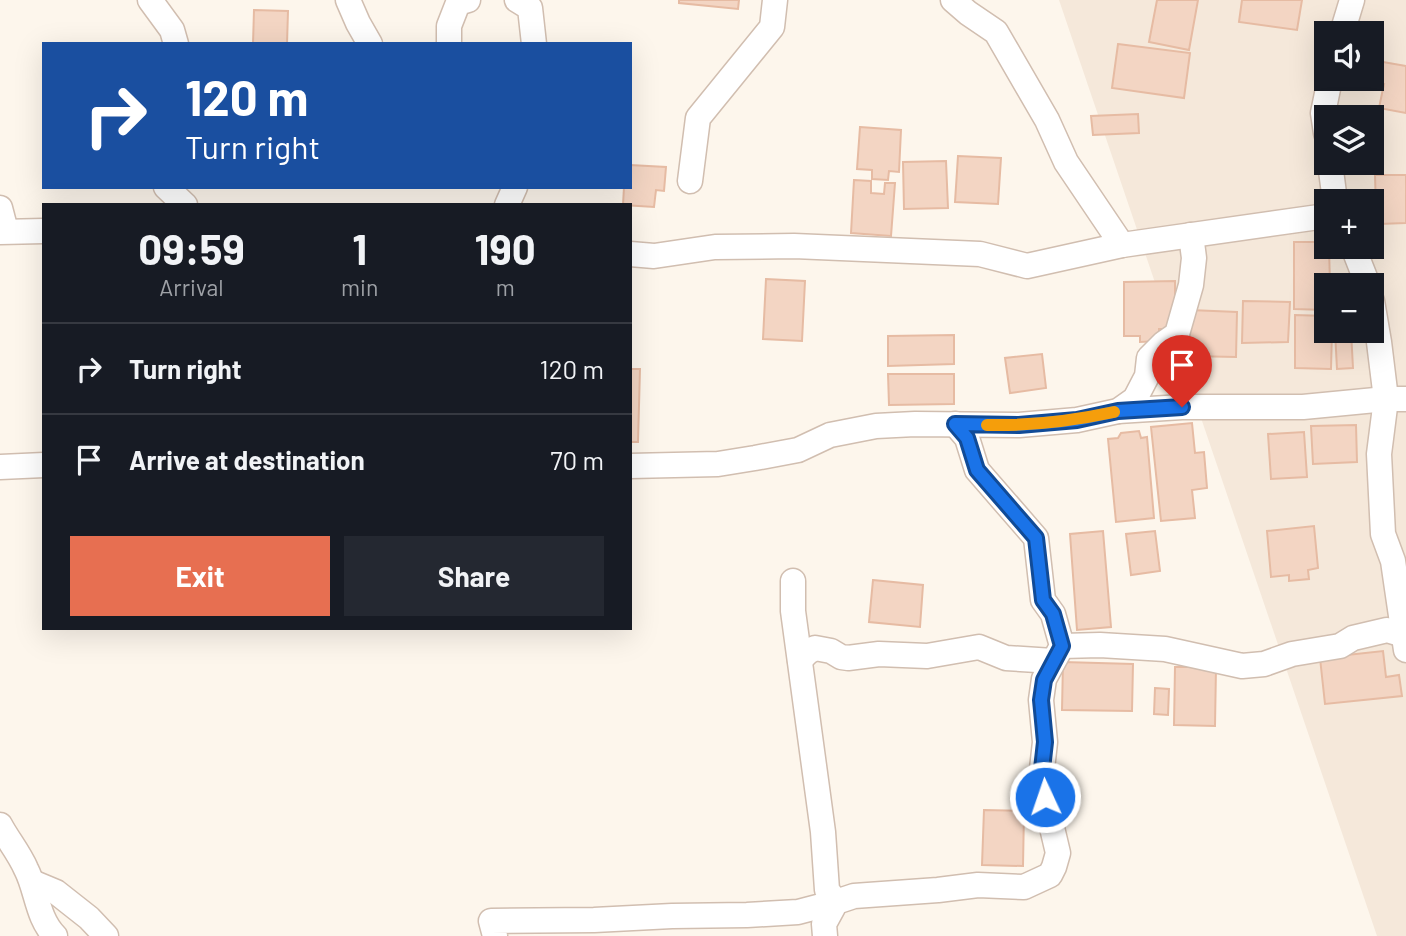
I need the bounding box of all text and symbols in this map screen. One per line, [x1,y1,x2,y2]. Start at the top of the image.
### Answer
map controls [1314,21,1384,343]
button: sound [1314,21,1384,91]
text: 120 m [185,67,308,126]
icon: right [70,70,161,161]
button: layers [1314,105,1384,175]
text: Turn right [185,127,320,165]
button: + [1314,189,1384,259]
text: 09:59 [138,223,245,273]
text: 1 [352,223,367,273]
text: 190 [475,223,536,273]
text: Arrival [159,273,224,301]
text: min [341,273,378,301]
text: m [496,273,515,301]
button: − [1314,273,1384,343]
pin [1152,335,1212,407]
icon: arrive [1163,346,1201,384]
icon: right [70,350,108,388]
text: Turn right [129,353,242,384]
text: 120 m [540,353,604,384]
icon: arrive [70,441,108,479]
text: Arrive at destination [129,444,365,475]
text: 70 m [550,444,604,475]
button: Exit [70,536,330,616]
button: Share [344,536,604,616]
position arrow [1008,760,1082,834]

